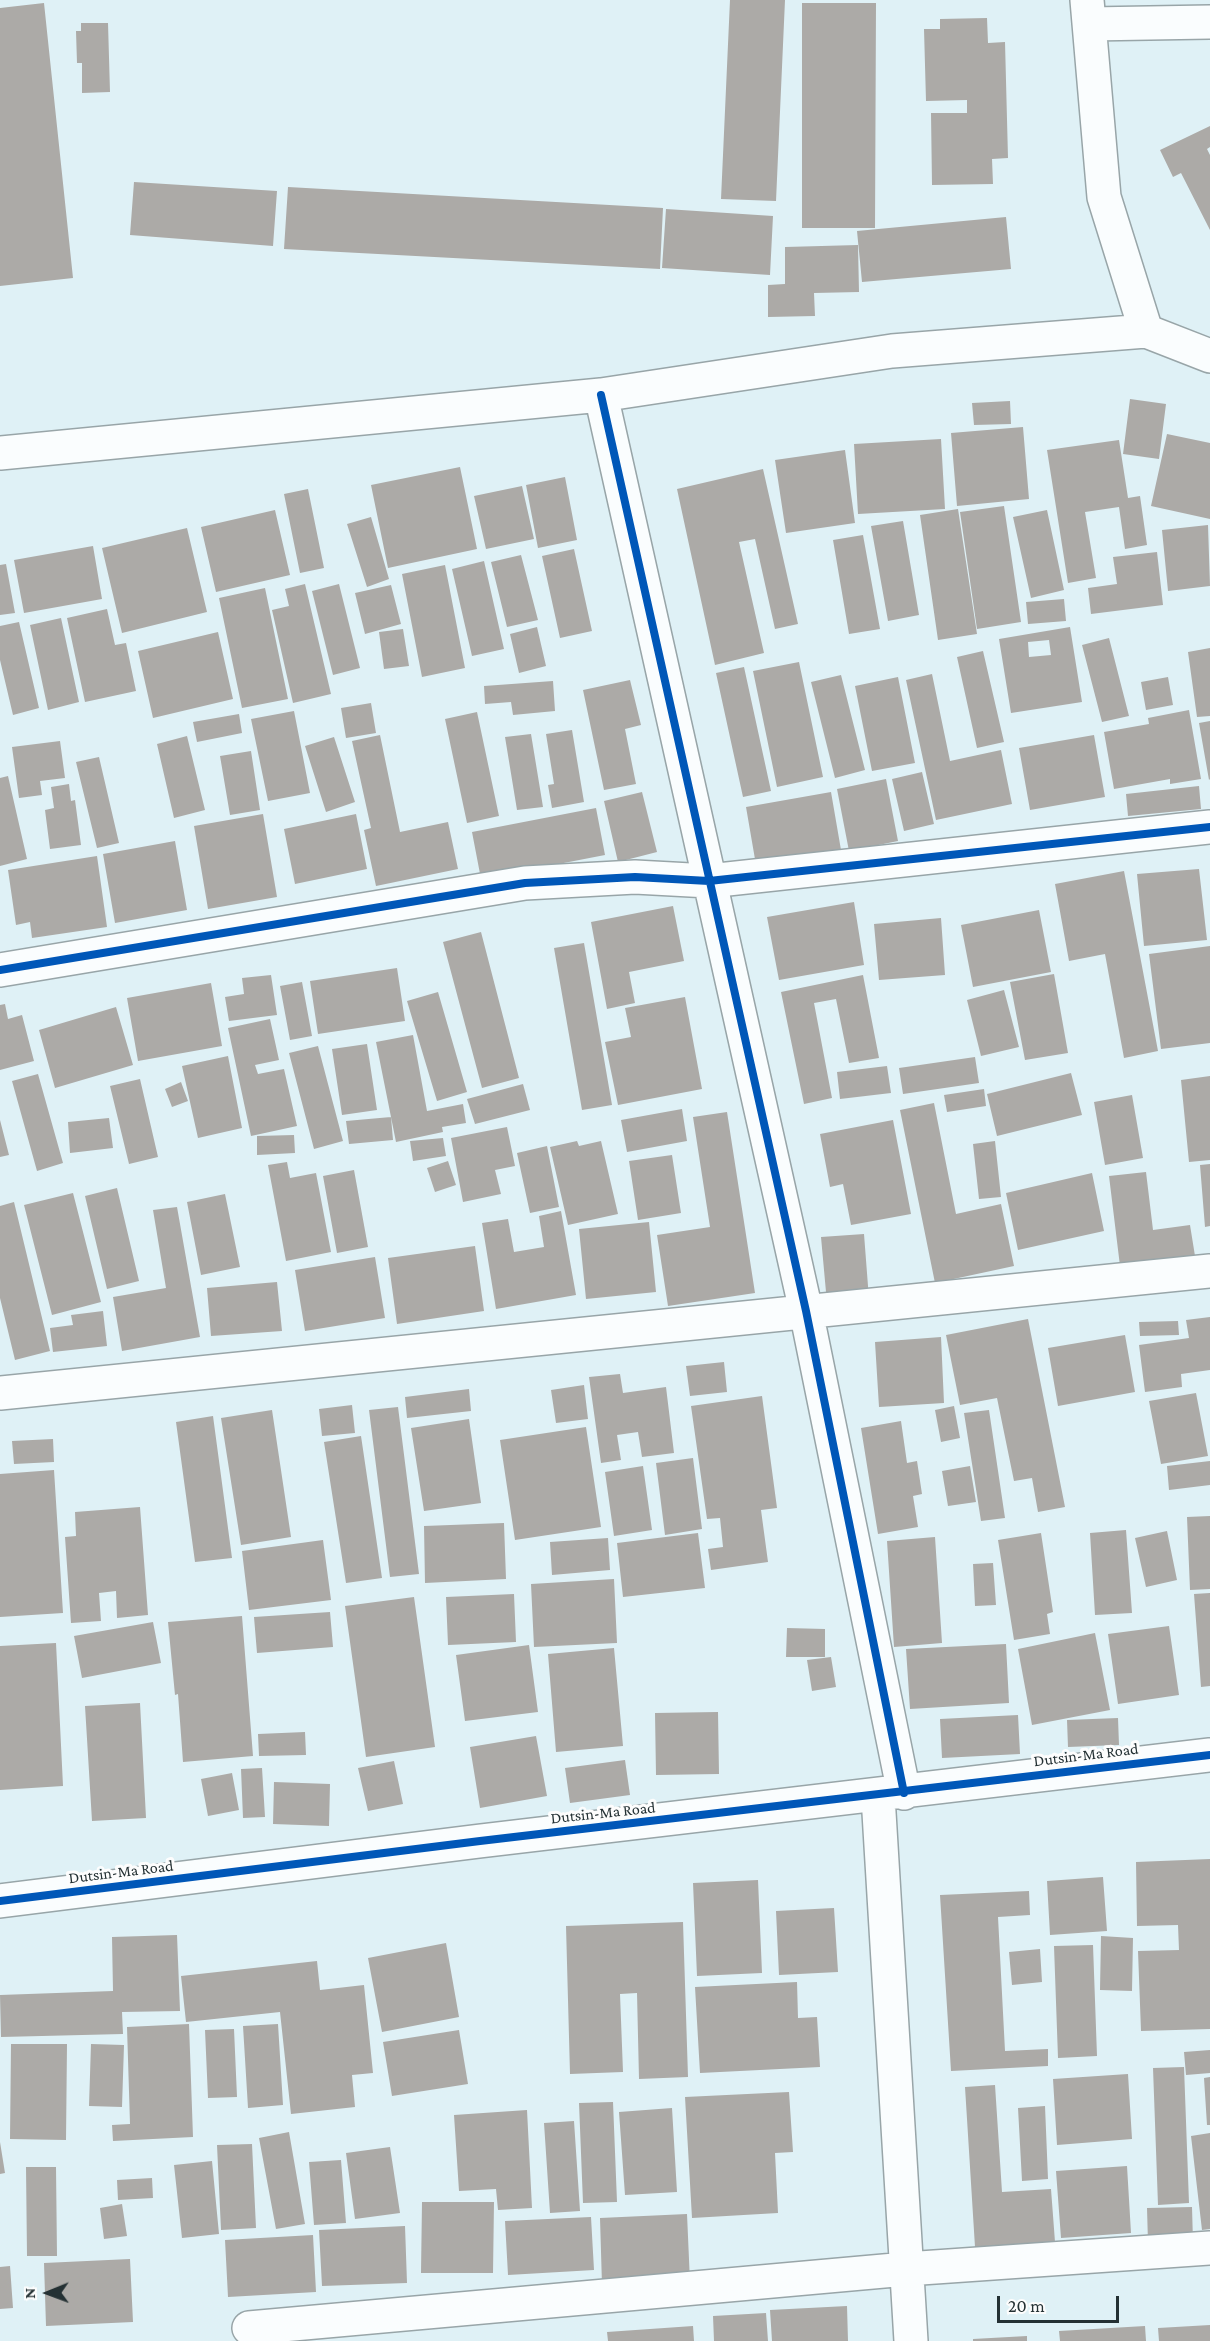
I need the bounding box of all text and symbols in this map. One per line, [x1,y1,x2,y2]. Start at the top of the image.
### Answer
street label: Dutsin-Ma Road [1033,1739,1139,1771]
street label: Dutsin-Ma Road [550,1798,656,1828]
street label: Dutsin-Ma Road [68,1856,174,1888]
north arrow [18,2263,78,2323]
scale bar [1000,2284,1122,2322]
text: N [21,2288,38,2299]
text: 20 m [1008,2296,1045,2316]

